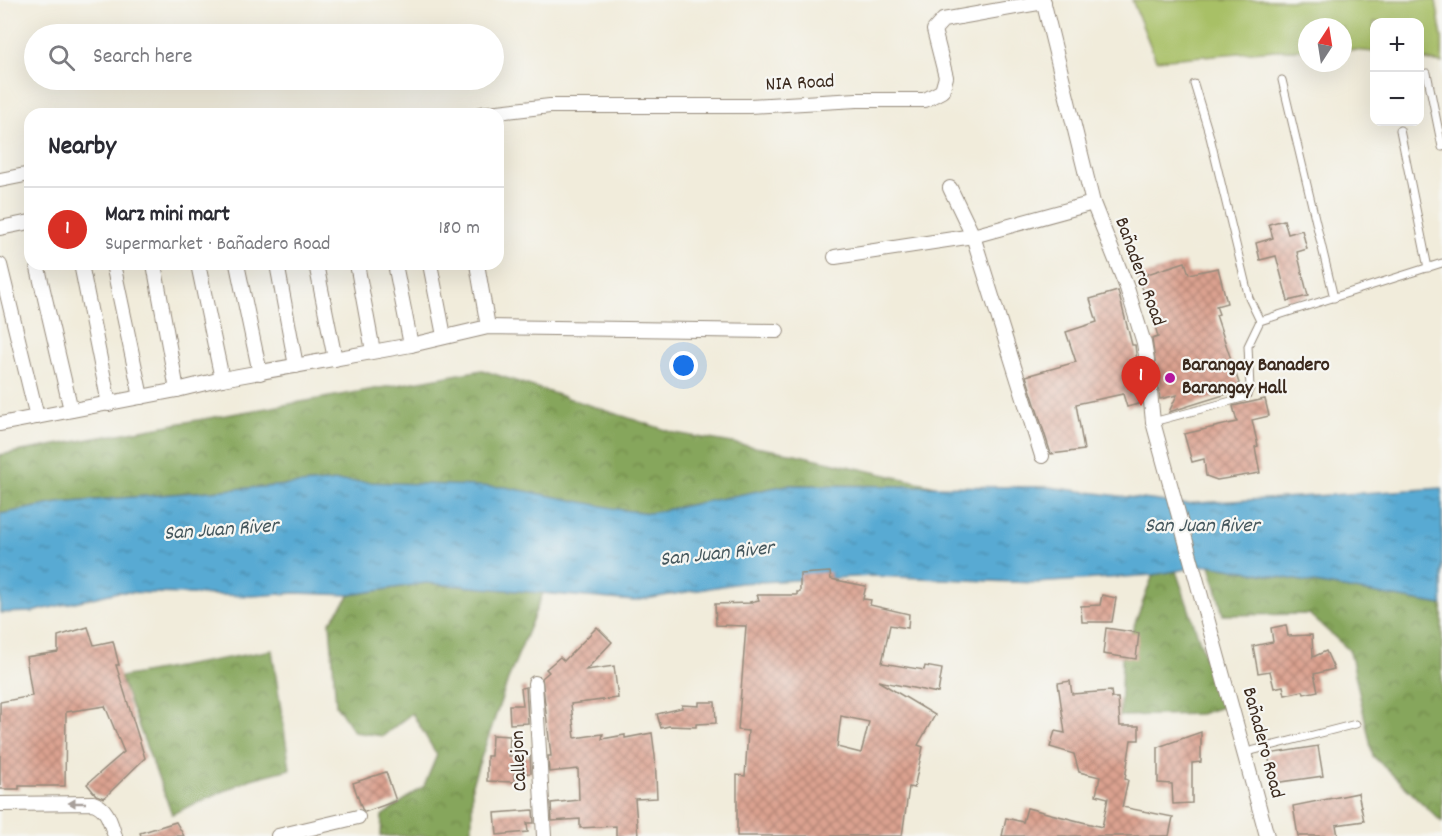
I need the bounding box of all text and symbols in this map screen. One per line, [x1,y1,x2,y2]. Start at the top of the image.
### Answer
north arrow [1298,18,1352,72]
map controls [1370,18,1424,126]
button: + [1370,18,1424,72]
search box [24,24,504,90]
icon: search [45,41,78,74]
text: Search here [93,42,192,73]
street label: NIA Road [765,68,835,100]
button: − [1370,72,1424,126]
text: Nearby [48,129,116,166]
text: Marz mini mart [105,200,230,231]
street label: Bañadero Road [1106,214,1172,330]
text: 1 [65,215,70,243]
text: 180 m [438,215,480,243]
text: Supermarket · Bañadero Road [105,231,331,259]
your location [669,351,698,380]
place label: Barangay Banadero Barangay Hall [1182,352,1330,403]
pin: 1 [1122,356,1160,406]
marker: Barangay Banadero Barangay Hall [1163,371,1177,385]
water label: San Juan River [163,512,281,550]
water label: San Juan River [1145,512,1261,542]
water label: San Juan River [658,534,778,576]
street label: Bañadero Road [1234,684,1290,802]
street label: Callejon [504,730,536,792]
one-way arrow [67,798,86,808]

